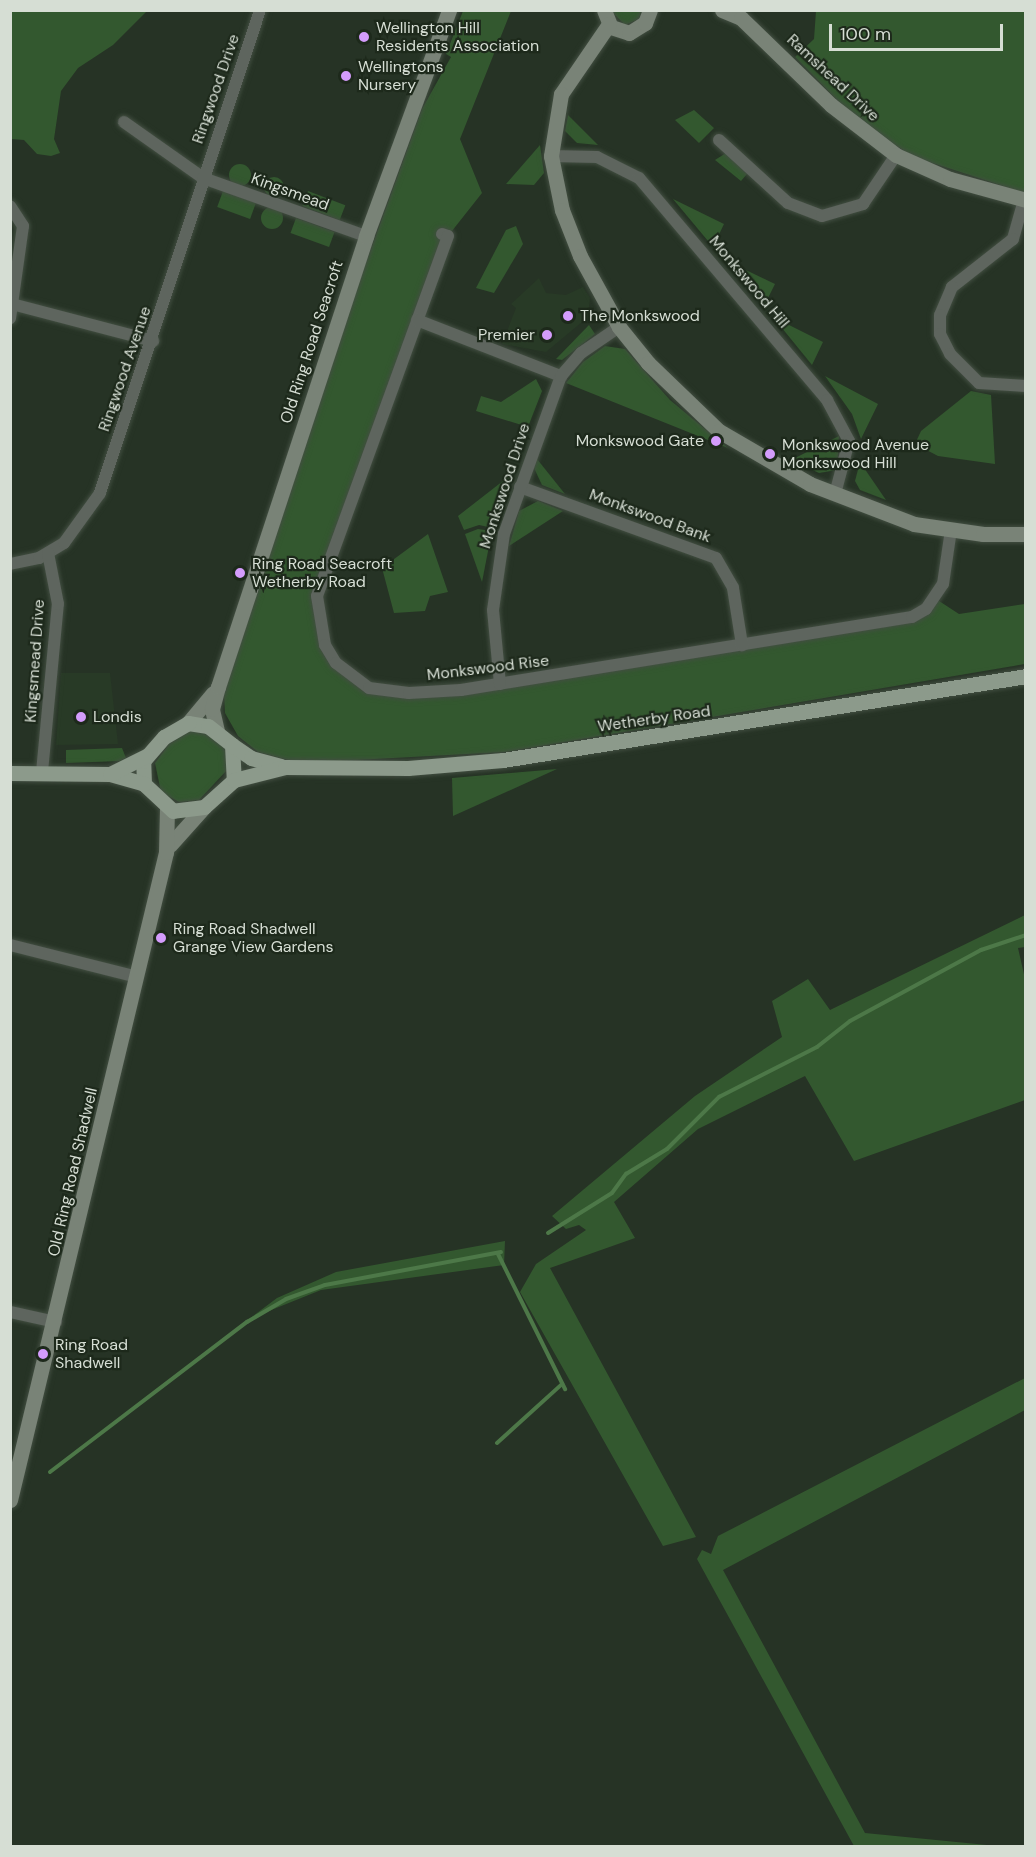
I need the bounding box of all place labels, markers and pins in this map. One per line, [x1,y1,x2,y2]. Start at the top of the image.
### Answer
place label: Wellington Hill Residents Association [376,18,539,56]
marker: Wellington Hill Residents Association [357,30,371,44]
place label: Wellingtons Nursery [358,57,444,95]
marker: Wellingtons Nursery [339,69,353,83]
place label: The Monkswood [580,306,700,326]
marker: The Monkswood [561,309,575,323]
place label: Premier [478,325,535,345]
marker: Premier [540,328,554,342]
place label: Monkswood Gate [576,431,704,451]
marker: Monkswood Gate [709,434,723,448]
place label: Monkswood Avenue Monkswood Hill [782,435,929,473]
marker: Monkswood Avenue Monkswood Hill [763,447,777,461]
place label: Ring Road Seacroft Wetherby Road [252,554,392,592]
marker: Ring Road Seacroft Wetherby Road [233,566,247,580]
place label: Londis [93,707,142,727]
marker: Londis [74,710,88,724]
place label: Ring Road Shadwell Grange View Gardens [173,919,333,957]
marker: Ring Road Shadwell Grange View Gardens [154,931,168,945]
place label: Ring Road Shadwell [55,1335,128,1373]
marker: Ring Road Shadwell [36,1347,50,1361]

